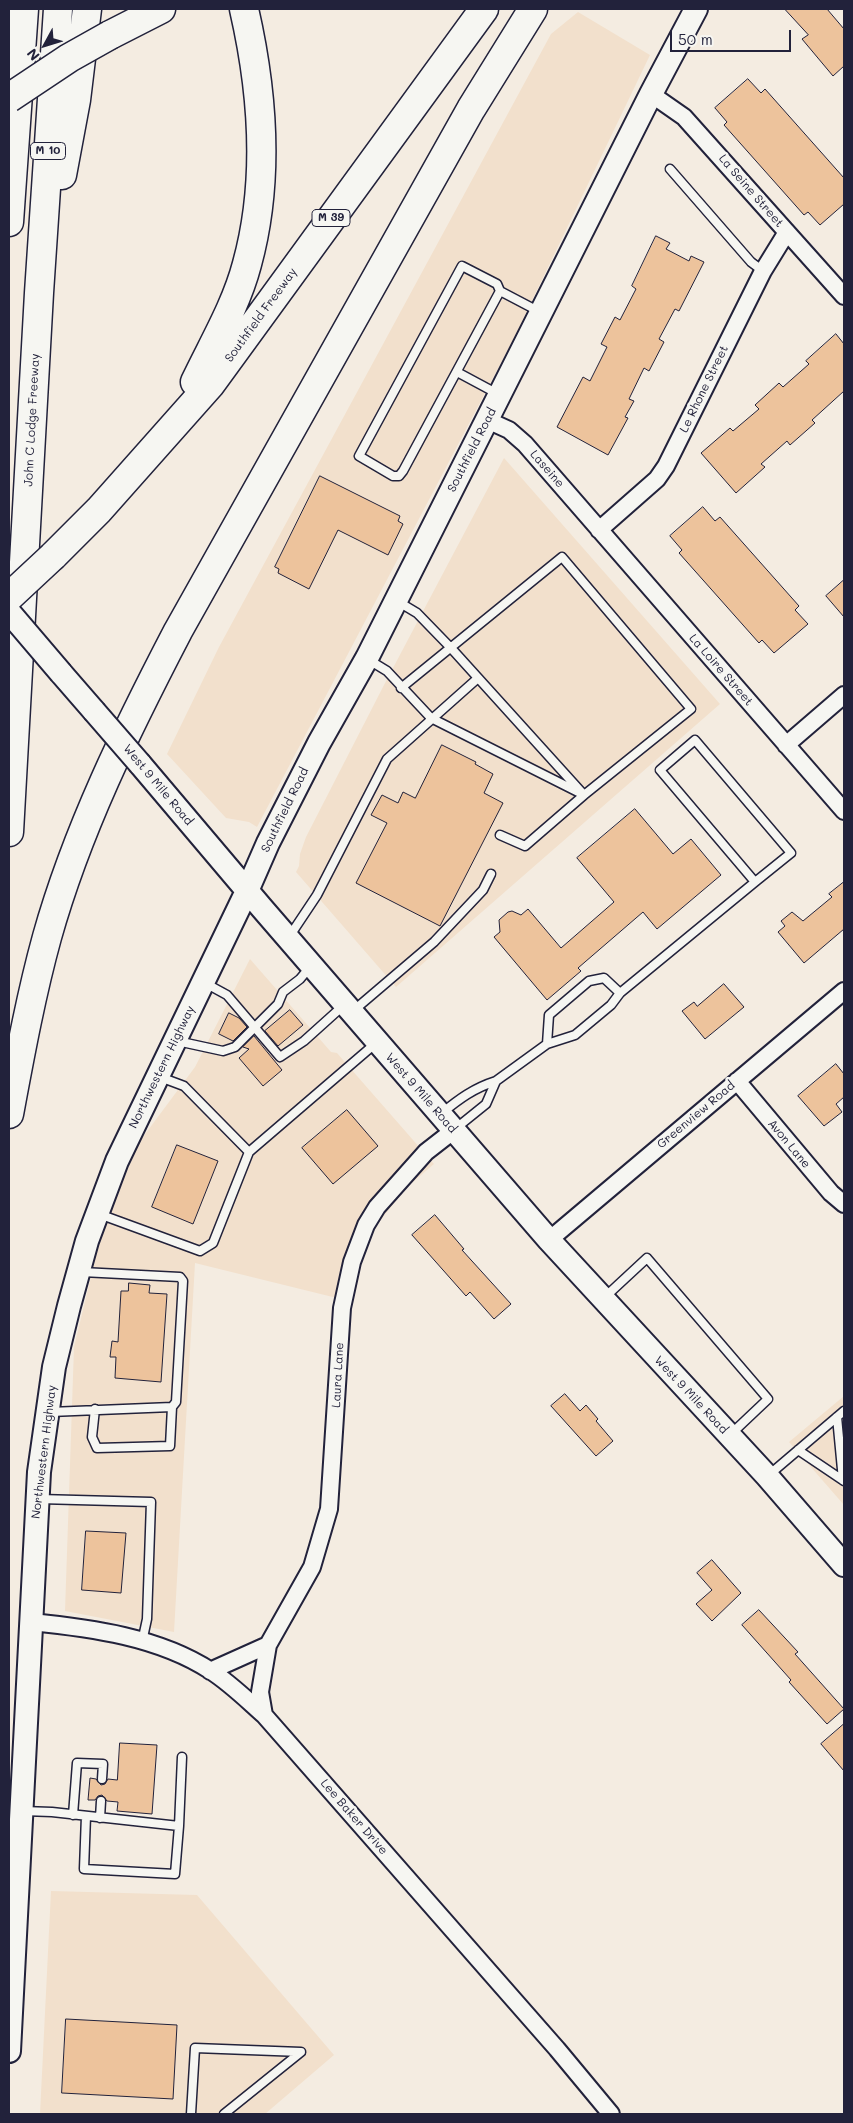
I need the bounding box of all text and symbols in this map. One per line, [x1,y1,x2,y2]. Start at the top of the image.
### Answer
north arrow [20,20,70,70]
scale bar [673,20,794,52]
text: 50 m [678,29,713,49]
text: N [22,45,44,65]
road number: M 10 [30,142,66,160]
street label: La Seine Street [716,152,786,230]
road number: M 39 [312,210,350,227]
street label: Southfield Freeway [222,265,300,365]
street label: Le Rhone Street [677,343,731,435]
street label: John C Lodge Freeway [21,353,43,487]
street label: Southfield Road [445,405,499,495]
street label: Laseine [527,447,567,491]
street label: La Loire Street [686,631,756,709]
street label: West 9 Mile Road [120,742,196,828]
street label: Southfield Road [258,765,312,855]
street label: Northwestern Highway [126,1003,198,1131]
street label: West 9 Mile Road [382,1050,460,1136]
street label: Greenview Road [654,1078,738,1152]
street label: Avon Lane [765,1117,813,1171]
street label: Laura Lane [329,1342,347,1408]
street label: West 9 Mile Road [651,1353,731,1437]
street label: Northwestern Highway [29,1384,59,1520]
street label: Lee Baker Drive [317,1776,391,1858]

